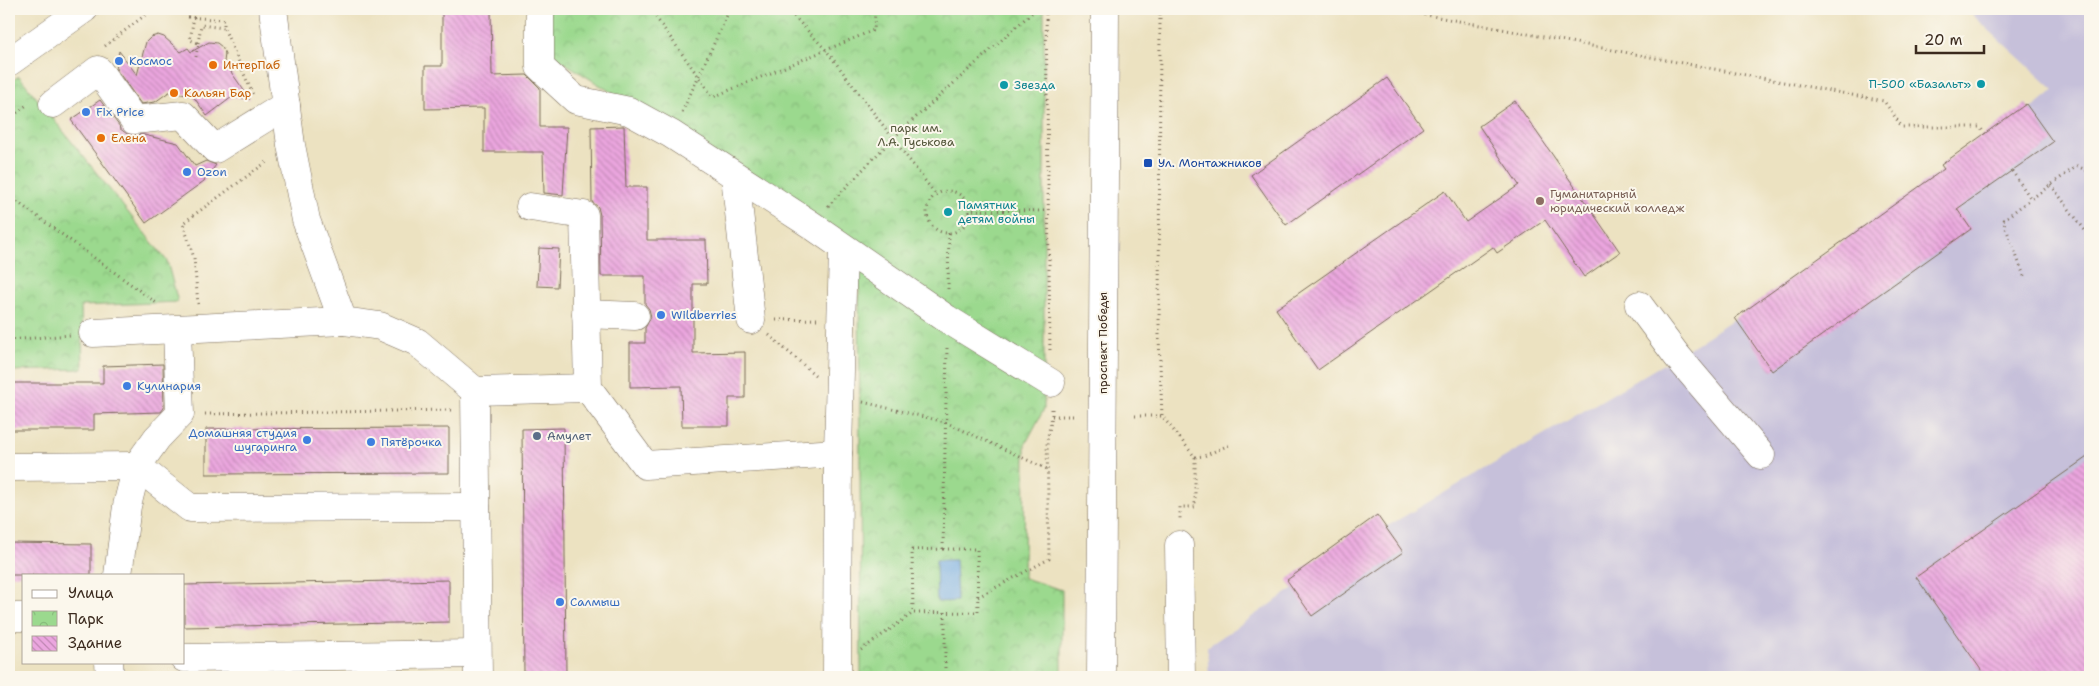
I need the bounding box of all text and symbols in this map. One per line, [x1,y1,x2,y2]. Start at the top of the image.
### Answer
scale bar [1916,22,1984,54]
text: 20 m [1924,30,1963,50]
place label: Космос [129,53,172,69]
marker: Космос [113,55,125,67]
place label: ИнтерПаб [223,57,280,73]
marker: ИнтерПаб [207,59,219,71]
place label: П-500 «Базальт» [1869,76,1971,92]
place label: Звезда [1014,77,1056,93]
marker: П-500 «Базальт» [1975,78,1987,90]
marker: Звезда [998,79,1010,91]
place label: Кальян Бар [184,85,252,101]
marker: Кальян Бар [168,87,180,99]
place label: Fix Price [96,104,144,120]
marker: Fix Price [80,106,92,118]
park label: парк им. Л.А. Гуськова [878,120,955,150]
place label: Елена [111,130,147,146]
marker: Елена [95,132,107,144]
place label: Ул. Монтажников [1158,155,1262,171]
marker: Ул. Монтажников [1142,157,1154,169]
place label: Ozon [197,164,227,180]
marker: Ozon [181,166,193,178]
place label: Гуманитарный юридический колледж [1550,186,1684,216]
marker: Гуманитарный юридический колледж [1534,195,1546,207]
place label: Памятник детям войны [958,197,1035,227]
marker: Памятник детям войны [942,206,954,218]
street label: проспект Победы [1095,292,1111,394]
place label: Wildberries [671,307,737,323]
marker: Wildberries [655,309,667,321]
place label: Кулинария [137,378,201,394]
marker: Кулинария [121,380,133,392]
place label: Домашняя студия шугаринга [189,425,298,455]
place label: Амулет [547,428,592,444]
marker: Амулет [531,430,543,442]
marker: Домашняя студия шугаринга [301,434,313,446]
place label: Пятёрочка [381,434,442,450]
marker: Пятёрочка [365,436,377,448]
legend [22,574,185,664]
text: Улица [68,583,114,603]
place label: Салмыш [570,594,620,610]
marker: Салмыш [554,596,566,608]
text: Парк [68,609,104,629]
text: Здание [68,633,122,653]

